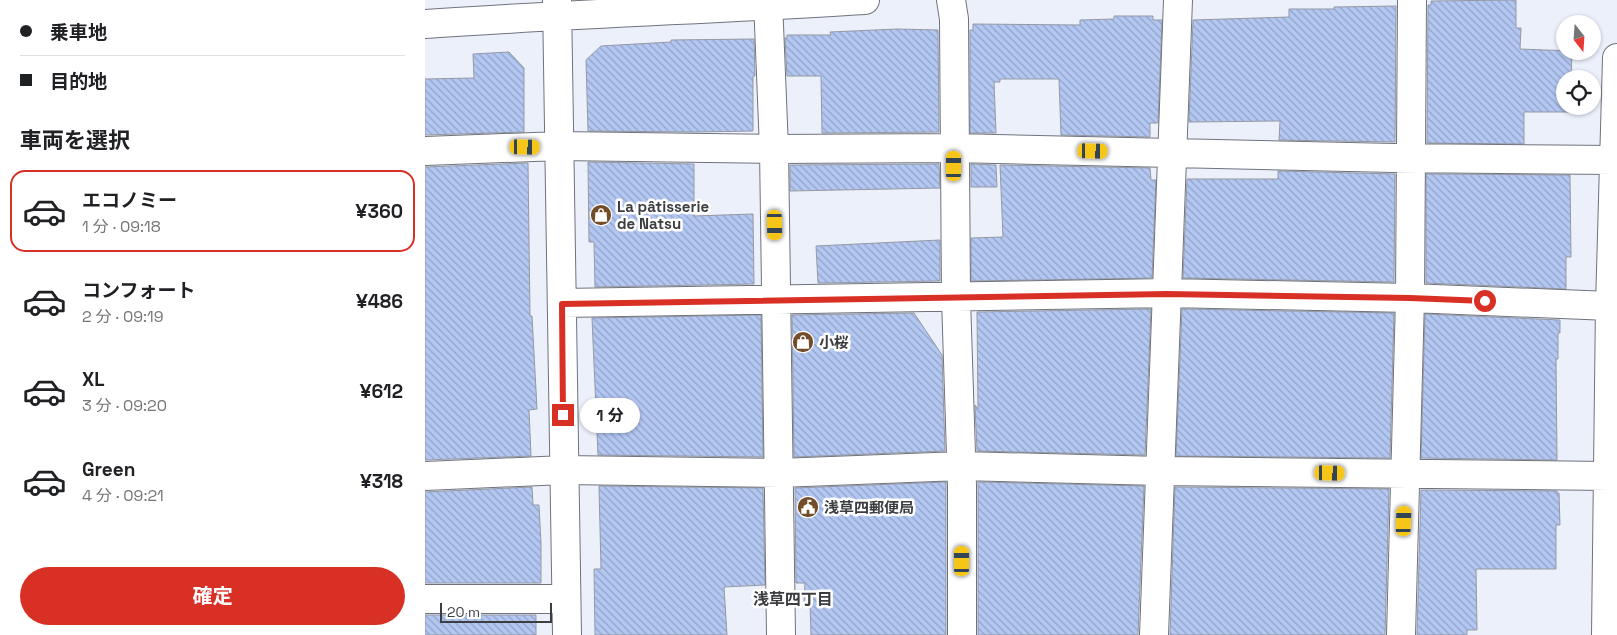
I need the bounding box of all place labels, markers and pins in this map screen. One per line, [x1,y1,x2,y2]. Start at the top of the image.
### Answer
place label: La pâtisserie de Natsu [617,197,709,233]
shop icon: La pâtisserie de Natsu [589,203,613,227]
shop icon: 小桜 [791,330,815,354]
place label: 小桜 [819,333,849,352]
public building icon: 浅草四郵便局 [796,495,820,519]
place label: 浅草四郵便局 [824,498,914,517]

